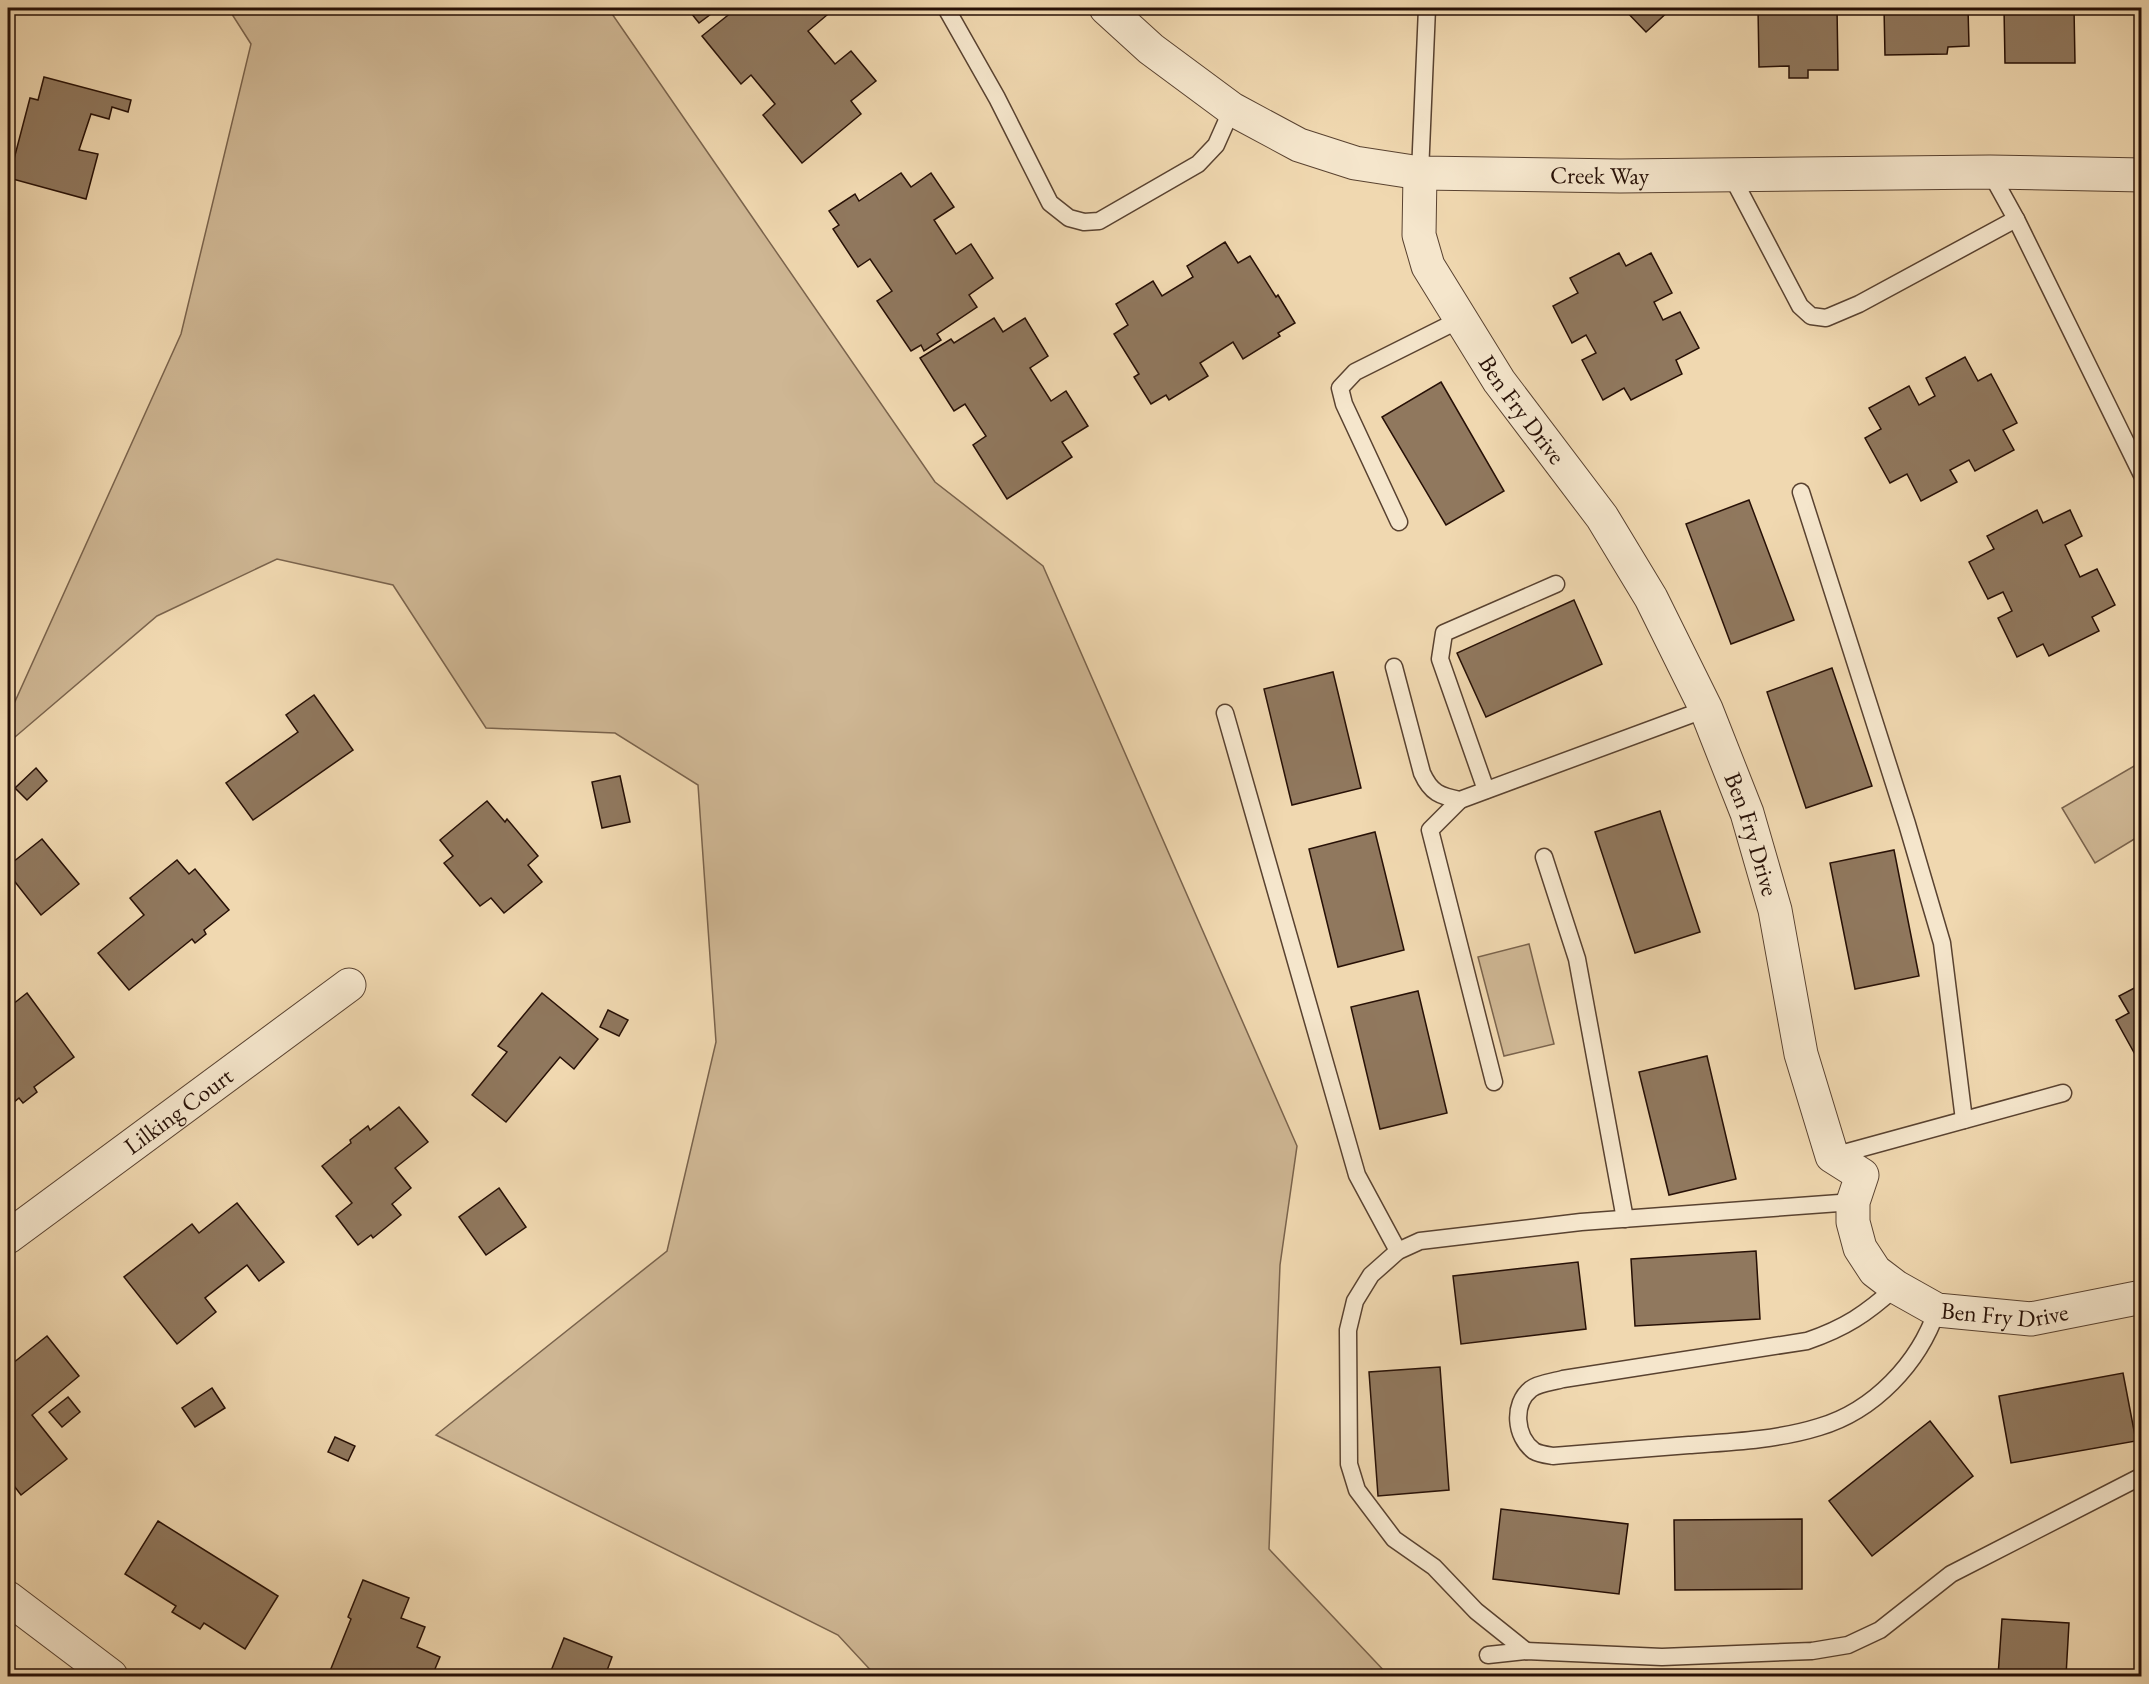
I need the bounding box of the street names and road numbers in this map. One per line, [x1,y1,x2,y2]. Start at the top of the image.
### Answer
street label: Creek Way [1550,159,1650,191]
street label: Ben Fry Drive [1472,349,1572,470]
street label: Ben Fry Drive [1718,768,1786,899]
street label: Lilking Court [118,1060,239,1161]
street label: Ben Fry Drive [1940,1294,2071,1334]

